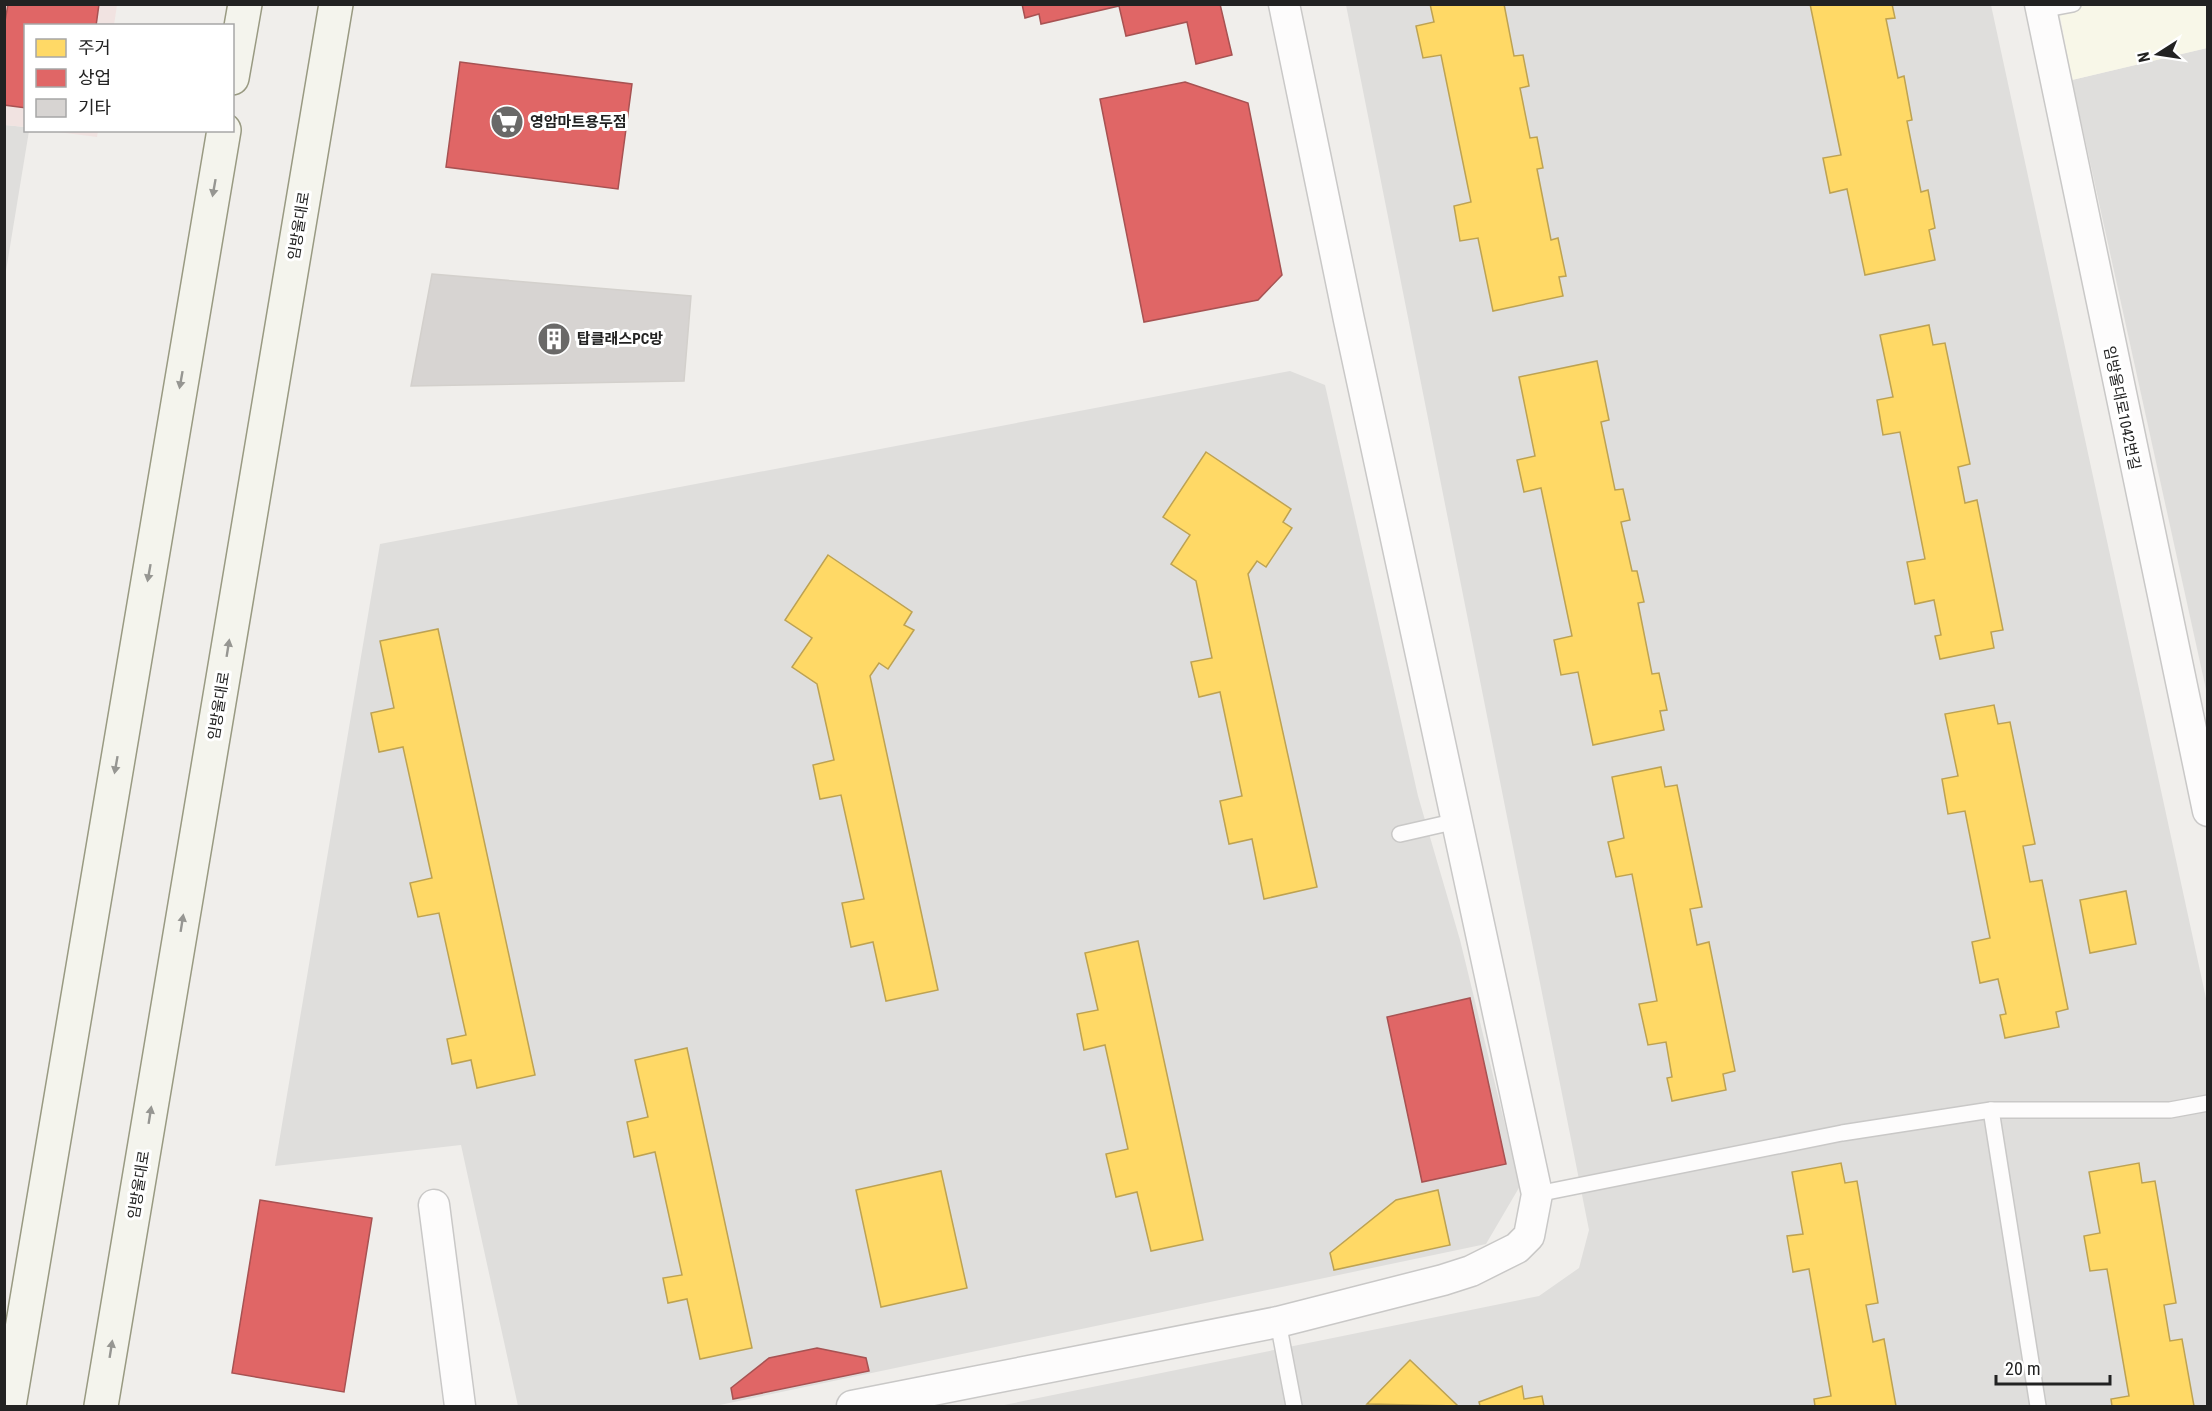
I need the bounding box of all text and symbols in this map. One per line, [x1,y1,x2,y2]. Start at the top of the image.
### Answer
legend [24,24,234,132]
north arrow [2128,24,2188,84]
text: 주거 [78,37,111,58]
text: N [2134,50,2154,64]
text: 상업 [78,67,111,88]
text: 기타 [78,97,112,118]
supermarket icon: 영암마트용두점 [489,104,525,140]
place label: 영암마트용두점 [530,113,627,131]
one-way arrow [209,179,218,198]
street label: 임방울대로 [285,191,313,261]
building icon: 탑클래스PC방 [536,321,572,357]
place label: 탑클래스PC방 [577,330,663,348]
street label: 임방울대로1042번길 [2100,344,2144,472]
one-way arrow [177,371,186,390]
one-way arrow [144,563,153,582]
one-way arrow [224,638,233,657]
street label: 임방울대로 [205,671,233,741]
one-way arrow [112,756,121,775]
one-way arrow [178,913,187,932]
one-way arrow [146,1105,155,1124]
street label: 임방울대로 [125,1150,153,1220]
one-way arrow [107,1339,116,1358]
scale bar [1996,1348,2110,1386]
text: 20 m [2005,1358,2040,1379]

